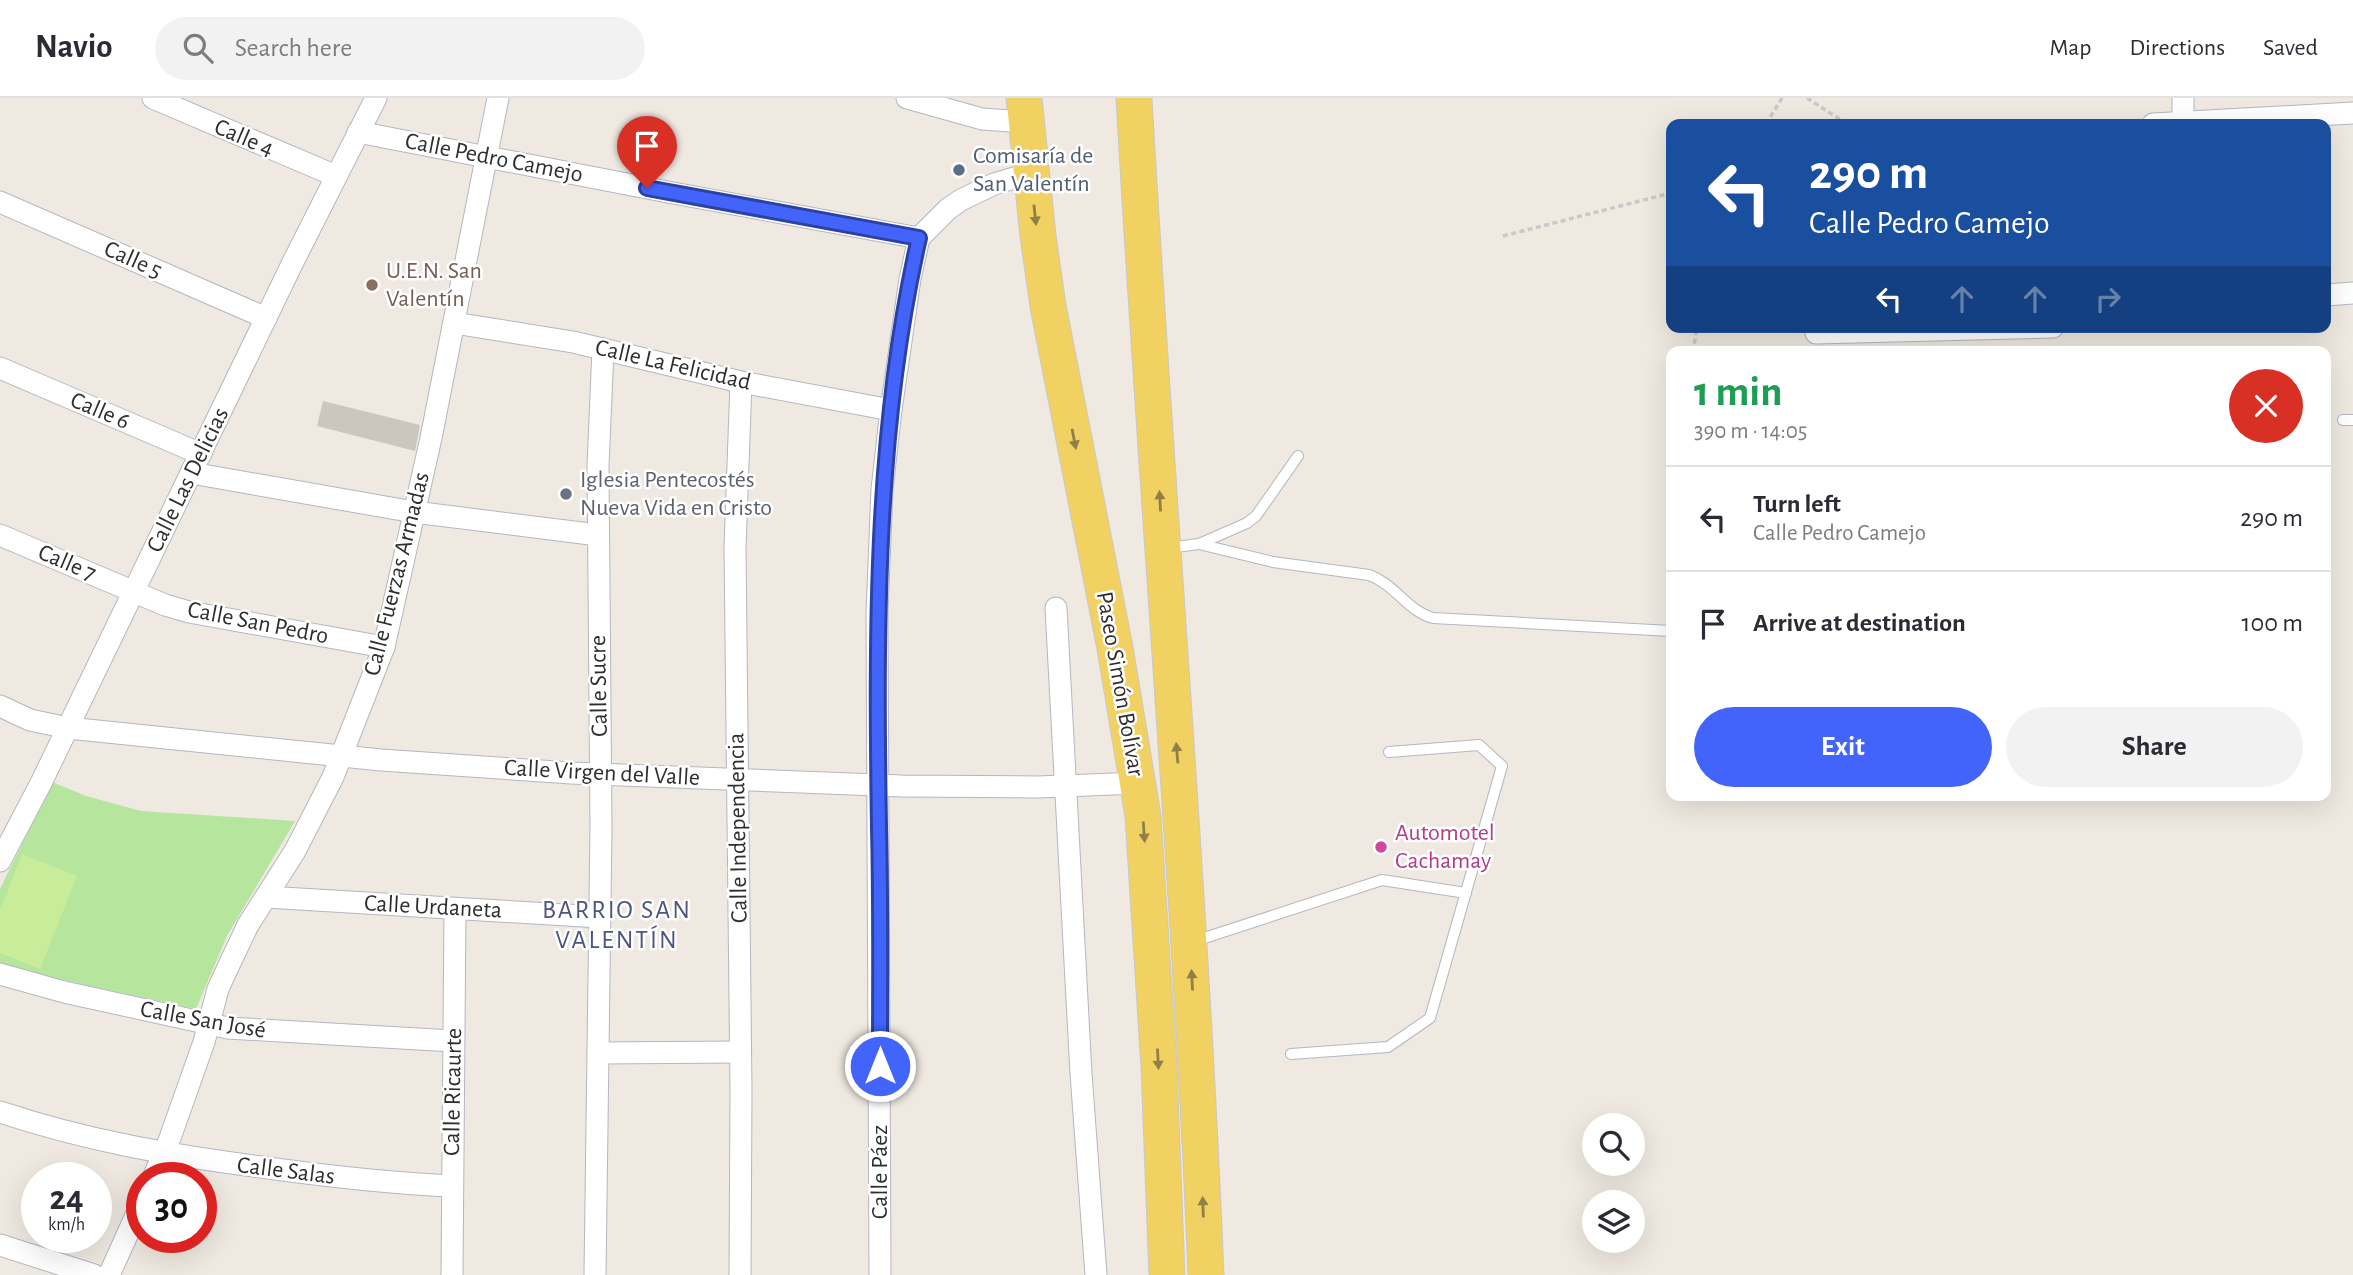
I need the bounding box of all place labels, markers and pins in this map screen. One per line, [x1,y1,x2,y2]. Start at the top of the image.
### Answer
pin [617,116,677,188]
place label: Comisaría de San Valentín [973,144,1093,196]
marker: Comisaría de San Valentín [951,162,967,178]
place label: U.E.N. San Valentín [386,259,482,311]
marker: U.E.N. San Valentín [364,277,380,293]
place label: Iglesia Pentecostés Nueva Vida en Cristo [580,468,772,520]
marker: Iglesia Pentecostés Nueva Vida en Cristo [558,486,574,502]
place label: Automotel Cachamay [1395,821,1495,873]
marker: Automotel Cachamay [1373,839,1389,855]

